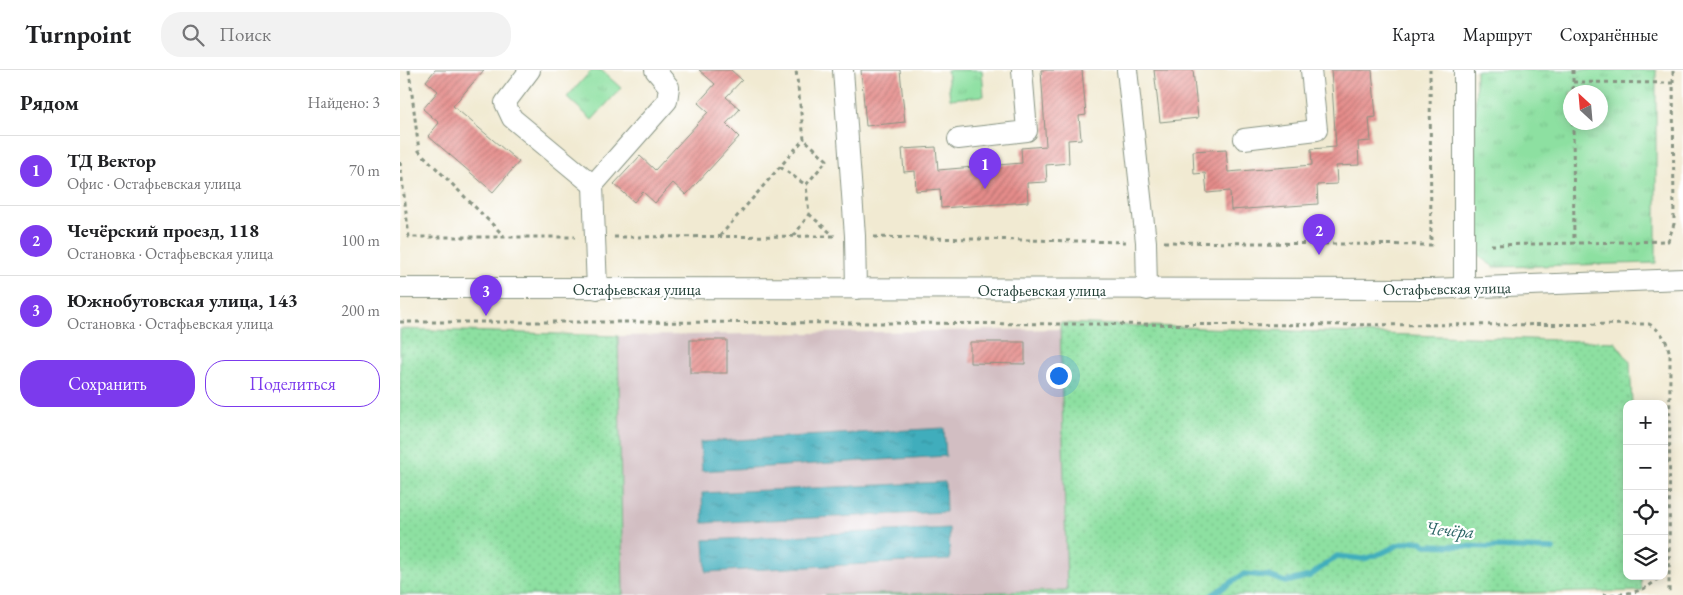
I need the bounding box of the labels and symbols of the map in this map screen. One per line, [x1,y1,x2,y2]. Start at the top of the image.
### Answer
north arrow [1563,85,1608,130]
pin: 1 [969,148,1001,189]
pin: 2 [1303,214,1335,255]
pin: 3 [470,275,502,316]
street label: Остафьевская улица [1383,277,1512,300]
street label: Остафьевская улица [573,279,702,300]
street label: Остафьевская улица [978,280,1107,301]
your location [1046,363,1072,389]
water label: Чечёра [1425,516,1475,544]

